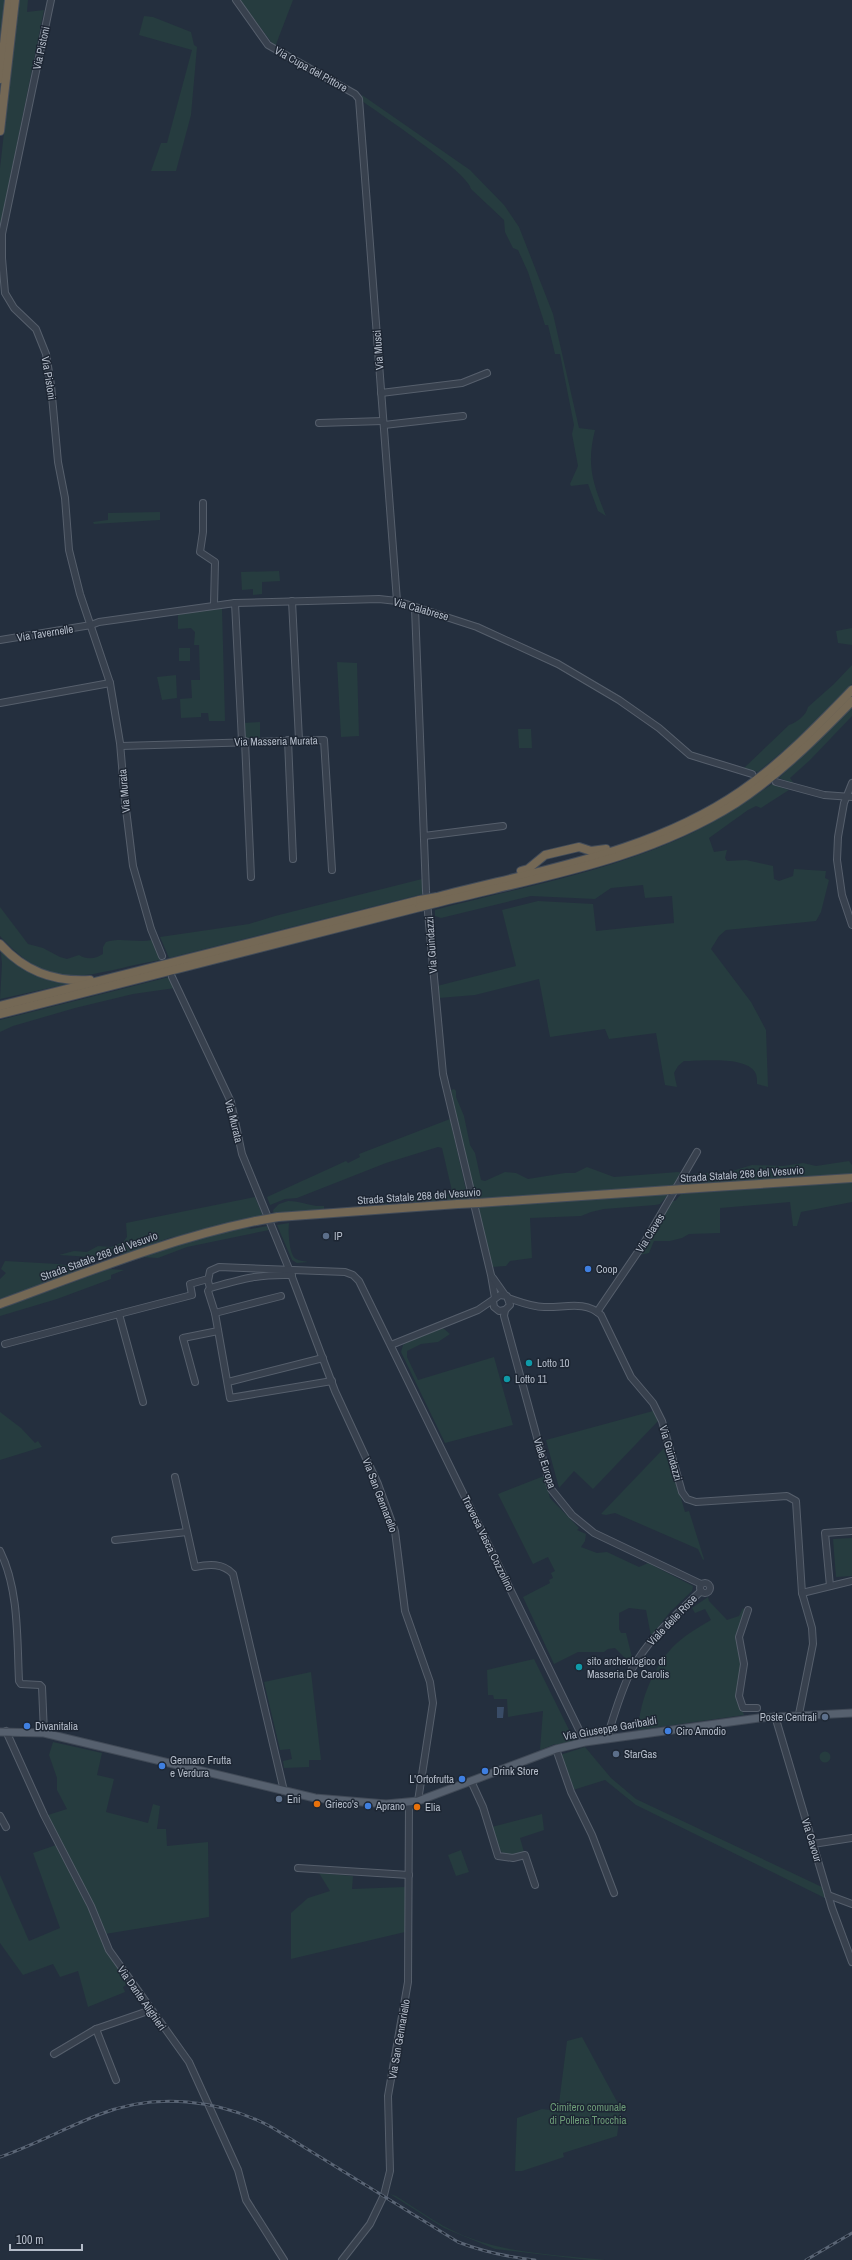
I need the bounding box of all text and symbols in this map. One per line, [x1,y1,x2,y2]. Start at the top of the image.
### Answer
street label: Via Pistoni [30,25,52,71]
street label: Via Cupa del Pittore [272,43,350,95]
street label: Via Musci [370,330,386,370]
street label: Via Pistoni [39,355,59,401]
street label: Via Calabrese [392,594,450,624]
street label: Via Tavernelle [16,622,74,644]
street label: Via Masseria Murata [234,733,318,749]
street label: Via Murata [115,768,133,814]
street label: Via Guindazzi [422,916,440,974]
street label: Via Murata [222,1098,246,1144]
street label: Strada Statale 268 del Vesuvio [680,1163,804,1185]
street label: Strada Statale 268 del Vesuvio [357,1185,481,1207]
street label: Via Claves [633,1210,668,1255]
street label: Strada Statale 268 del Vesuvio [38,1228,160,1284]
place label: IP [334,1229,343,1243]
marker: IP [321,1231,331,1241]
place label: Coop [596,1262,618,1276]
marker: Coop [583,1264,593,1274]
place label: Lotto 10 [537,1356,570,1370]
marker: Lotto 10 [524,1358,534,1368]
place label: Lotto 11 [515,1372,547,1386]
marker: Lotto 11 [502,1374,512,1384]
street label: Via Guindazzi [656,1424,686,1482]
street label: Viale Europa [531,1436,559,1490]
street label: Via San Gennarello [359,1456,401,1534]
street label: Traversa Vasca Cozzolino [459,1493,517,1593]
street label: Viale delle Rose [644,1592,700,1648]
place label: sito archeologico di Masseria De Carolis [587,1654,670,1681]
marker: sito archeologico di Masseria De Carolis [574,1662,584,1672]
place label: Poste Centrali [760,1710,817,1724]
marker: Poste Centrali [820,1712,830,1722]
street label: Via Giuseppe Garibaldi [562,1713,658,1743]
place label: Divanitalia [35,1719,78,1733]
marker: Divanitalia [22,1721,32,1731]
place label: Ciro Amodio [676,1724,726,1738]
marker: Ciro Amodio [663,1726,673,1736]
place label: StarGas [624,1747,658,1761]
marker: StarGas [611,1749,621,1759]
place label: Gennaro Frutta e Verdura [170,1753,231,1780]
marker: Gennaro Frutta e Verdura [157,1761,167,1771]
place label: Drink Store [493,1764,539,1778]
marker: Drink Store [480,1766,490,1776]
place label: L'Ortofrutta [409,1772,454,1786]
marker: L'Ortofrutta [457,1774,467,1784]
place label: Eni [287,1792,301,1806]
marker: Eni [274,1794,284,1804]
place label: Grieco's [325,1797,359,1811]
marker: Grieco's [312,1799,322,1809]
place label: Aprano [375,1799,405,1813]
place label: Elia [425,1800,441,1814]
marker: Aprano [363,1801,373,1811]
marker: Elia [412,1802,422,1812]
street label: Via Cavour [799,1816,825,1864]
street label: Via Dante Alighieri [115,1963,169,2033]
street label: Via San Gennariello [385,1998,413,2080]
park label: Cimitero comunale di Pollena Trocchia [549,2100,627,2127]
scale bar [10,2226,82,2252]
text: 100 m [16,2232,43,2248]

